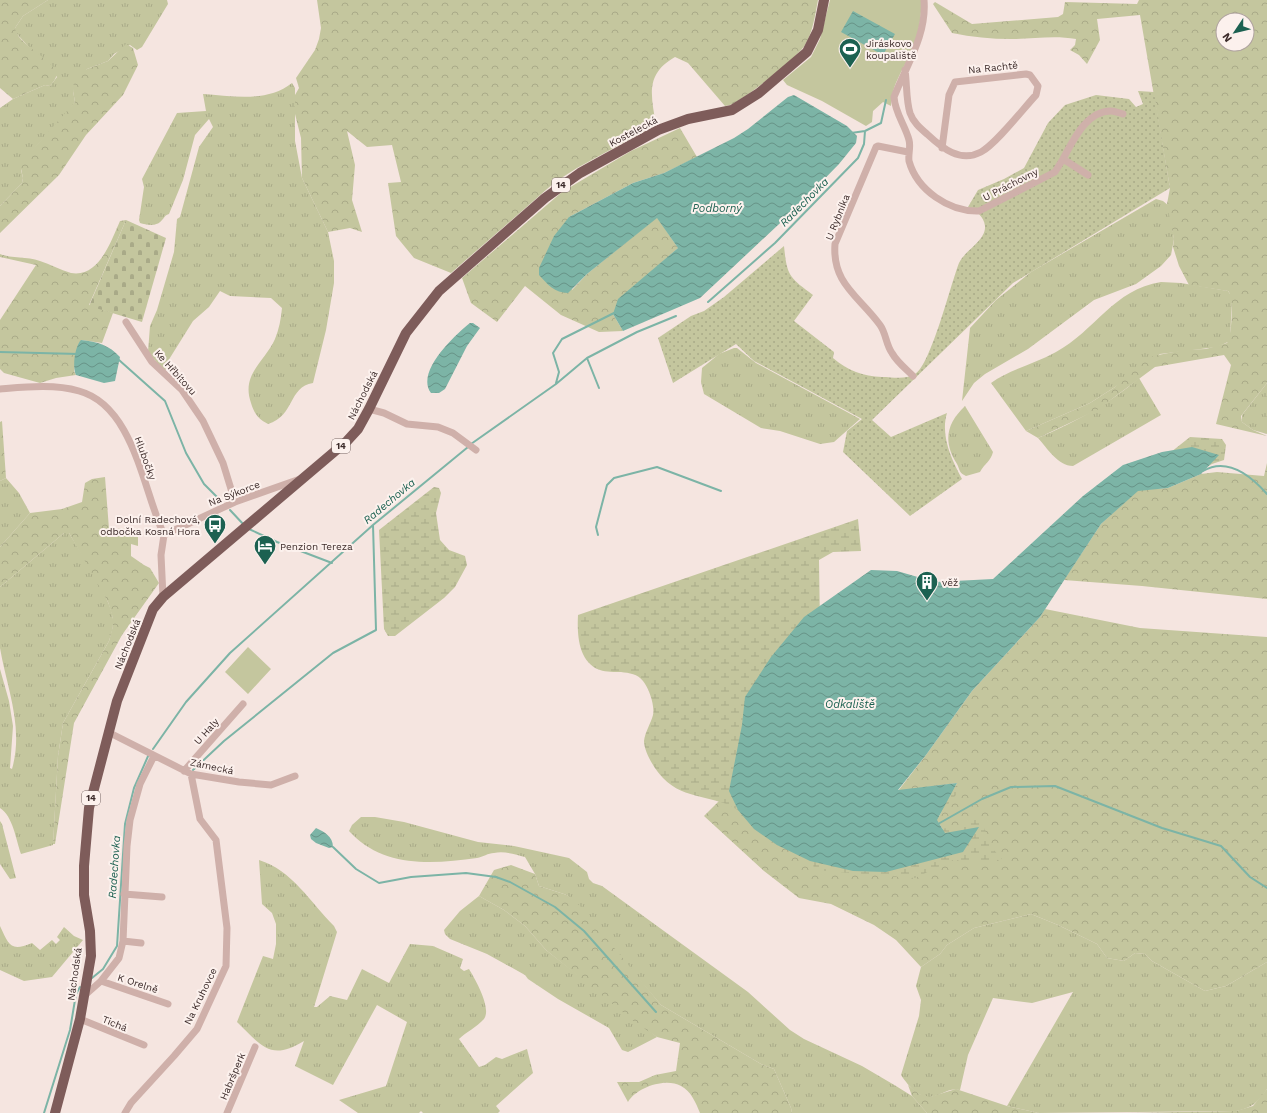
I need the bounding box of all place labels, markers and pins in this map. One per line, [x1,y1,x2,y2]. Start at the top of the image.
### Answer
sports icon: Jiráskovo koupaliště [837,36,863,69]
place label: Jiráskovo koupaliště [866,38,917,61]
bus stop icon: Dolní Radechová, odbočka Kosná Hora [202,512,228,545]
place label: Dolní Radechová, odbočka Kosná Hora [100,514,200,537]
hotel icon: Penzion Tereza [252,533,278,566]
place label: Penzion Tereza [280,541,353,552]
building icon: věž [914,569,940,602]
place label: věž [942,577,958,588]

